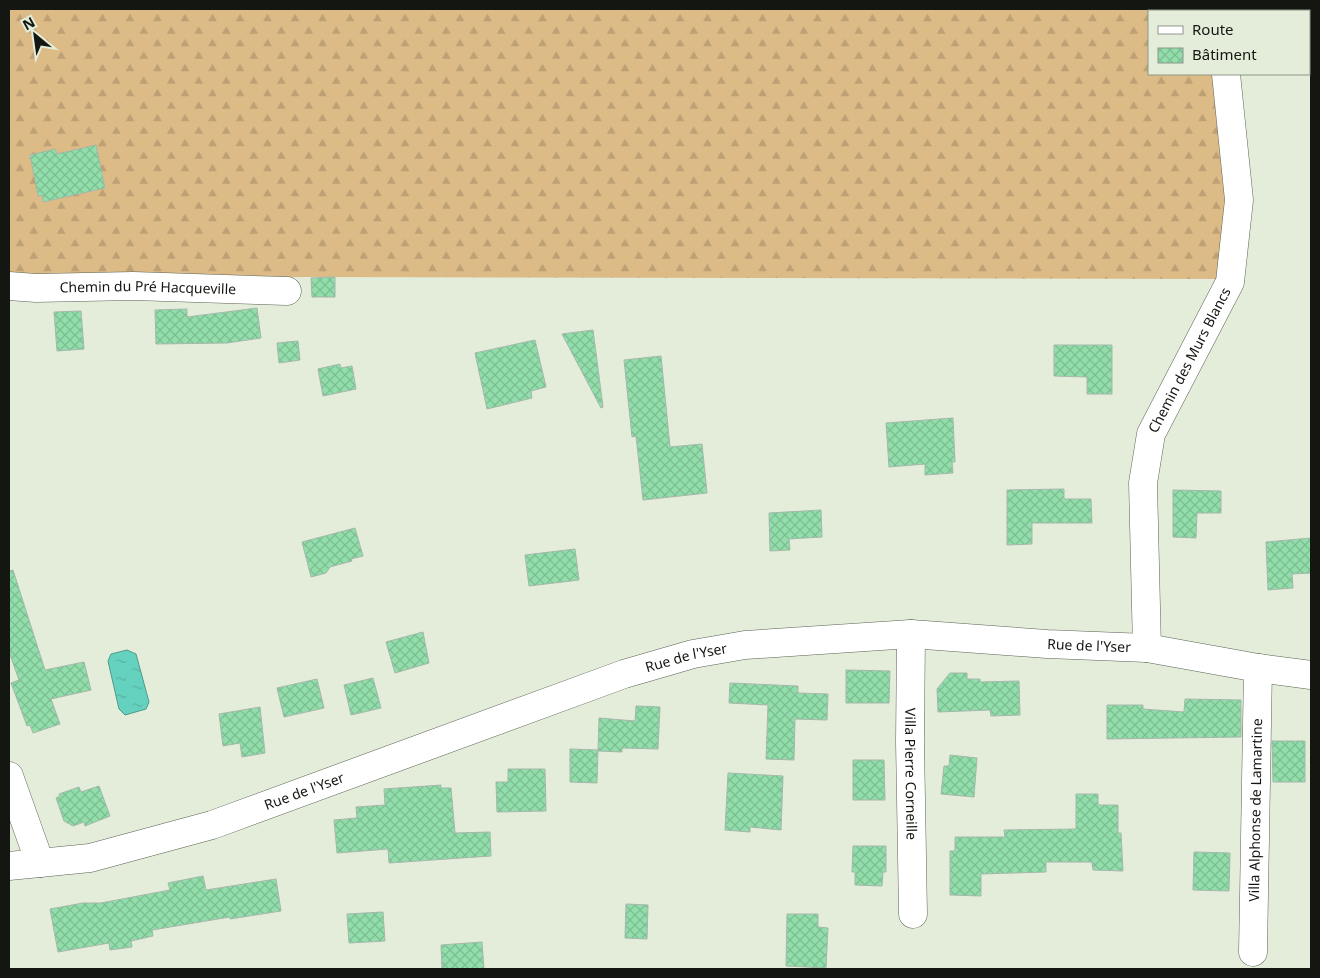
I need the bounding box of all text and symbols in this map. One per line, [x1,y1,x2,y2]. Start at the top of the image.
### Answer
north arrow [10,10,60,60]
legend [1148,10,1310,75]
text: N [19,12,38,34]
text: Route [1192,19,1234,39]
text: Bâtiment [1192,44,1257,64]
street label: Chemin du Pré Hacqueville [59,276,237,298]
street label: Chemin des Murs Blancs [1143,284,1235,436]
street label: Rue de l'Yser [1047,634,1132,656]
street label: Rue de l'Yser [643,638,729,676]
street label: Villa Pierre Corneille [901,708,922,840]
street label: Villa Alphonse de Lamartine [1244,718,1266,902]
street label: Rue de l'Yser [261,767,347,814]

